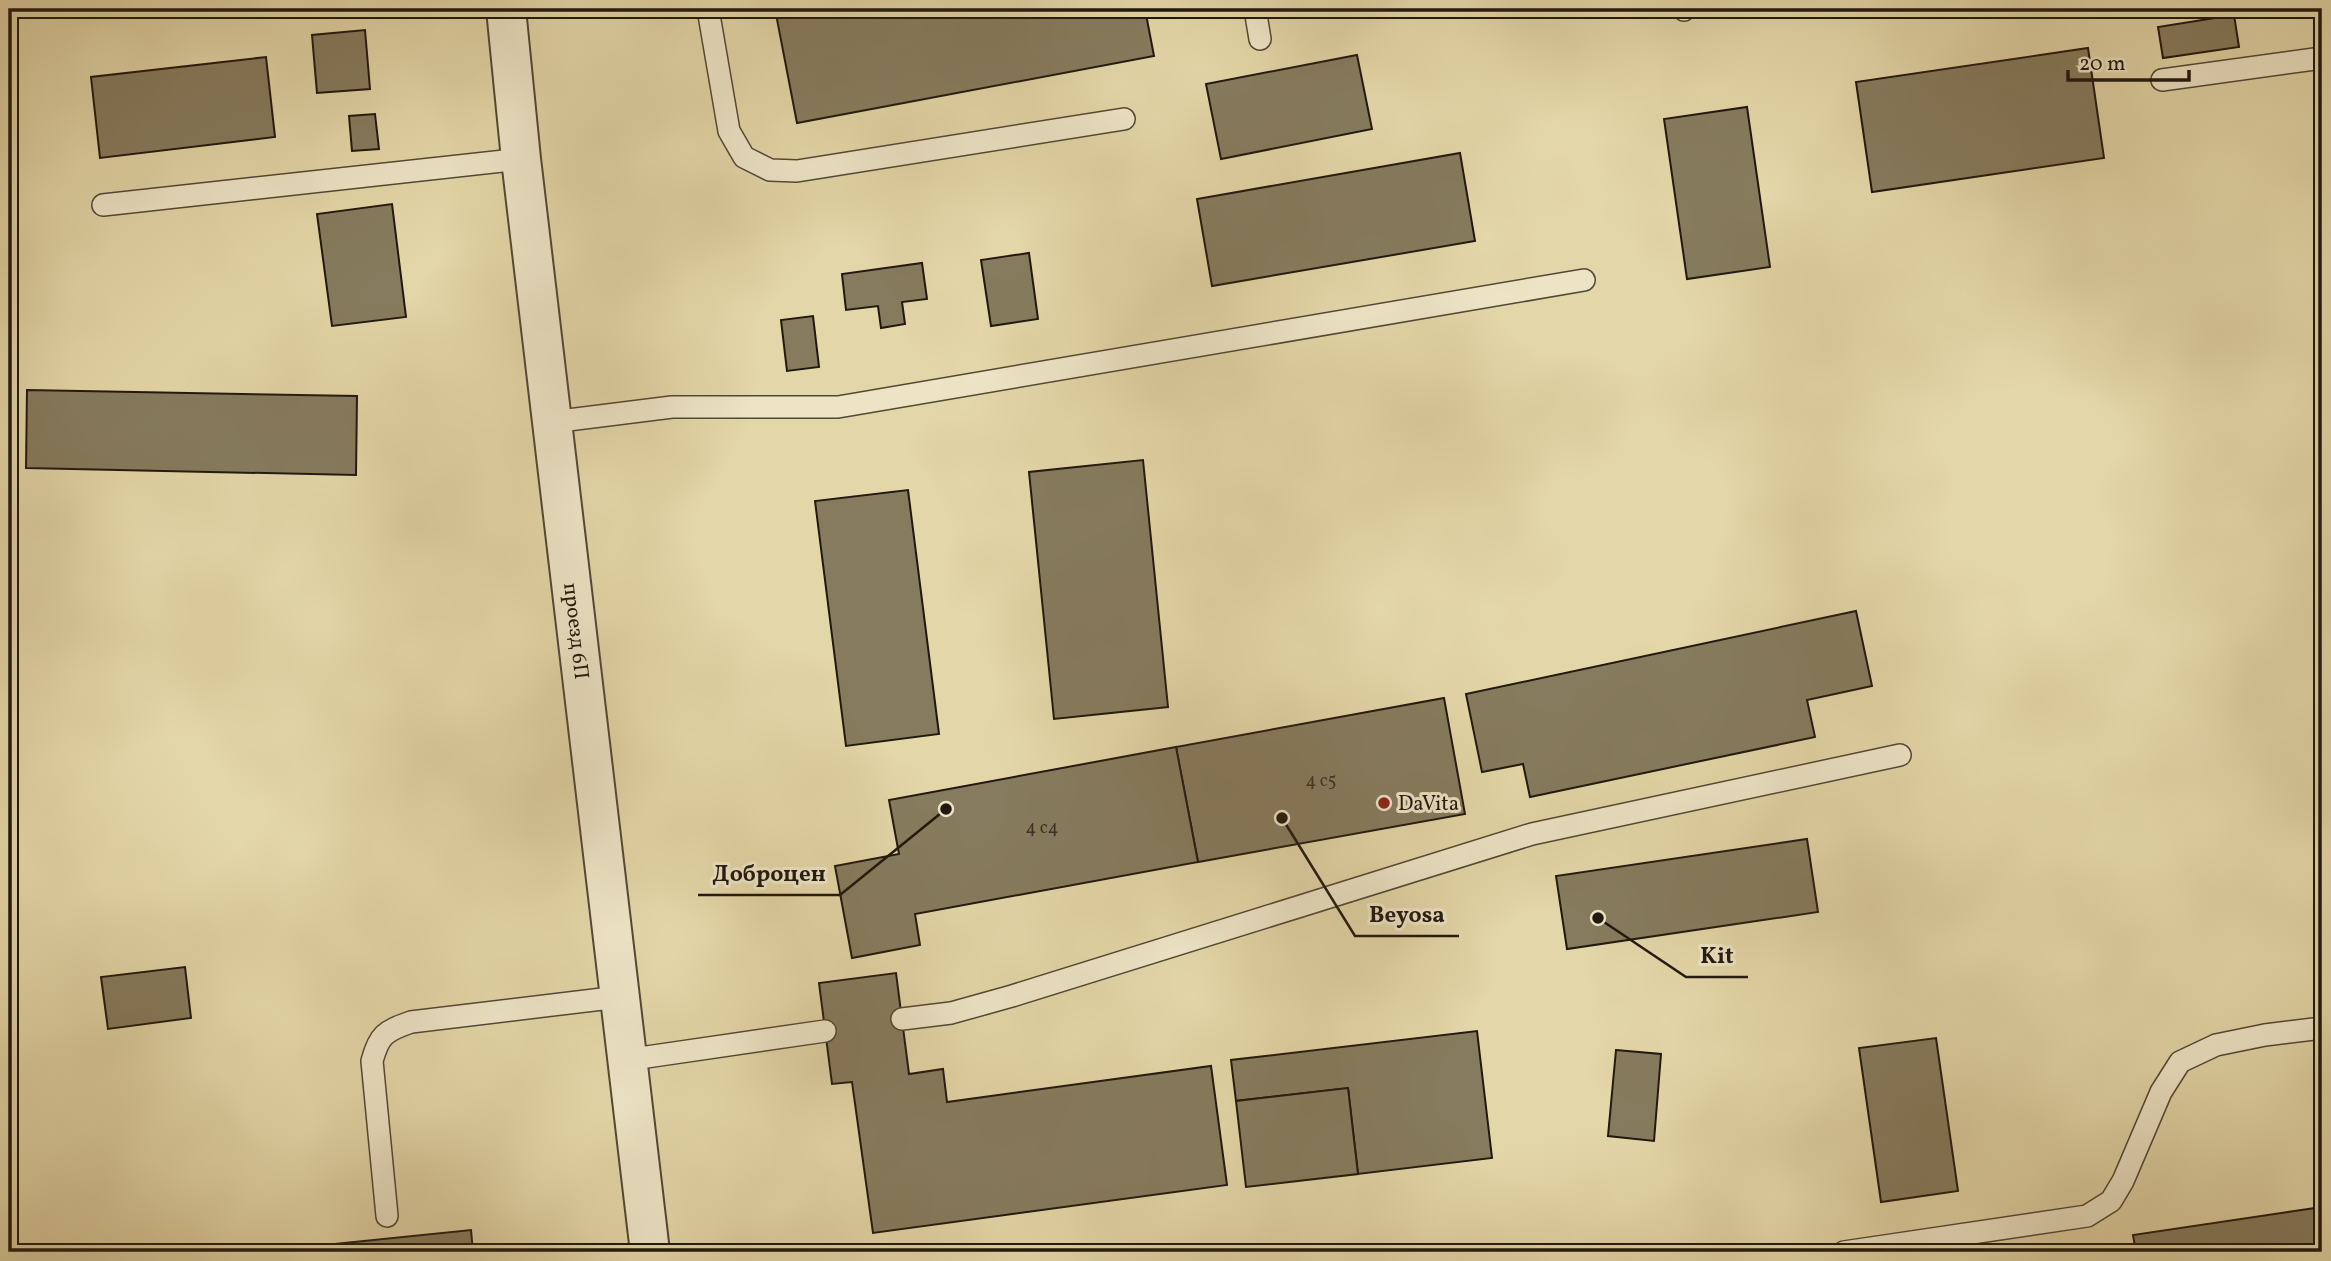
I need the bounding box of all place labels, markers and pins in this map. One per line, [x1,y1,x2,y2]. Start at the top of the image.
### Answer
place label: DaVita [1398,790,1459,819]
marker: DaVita [1376,795,1392,811]
callout: Доброцен [698,851,840,895]
callout: Beyosa [1355,892,1459,936]
callout: Kit [1686,933,1748,977]

